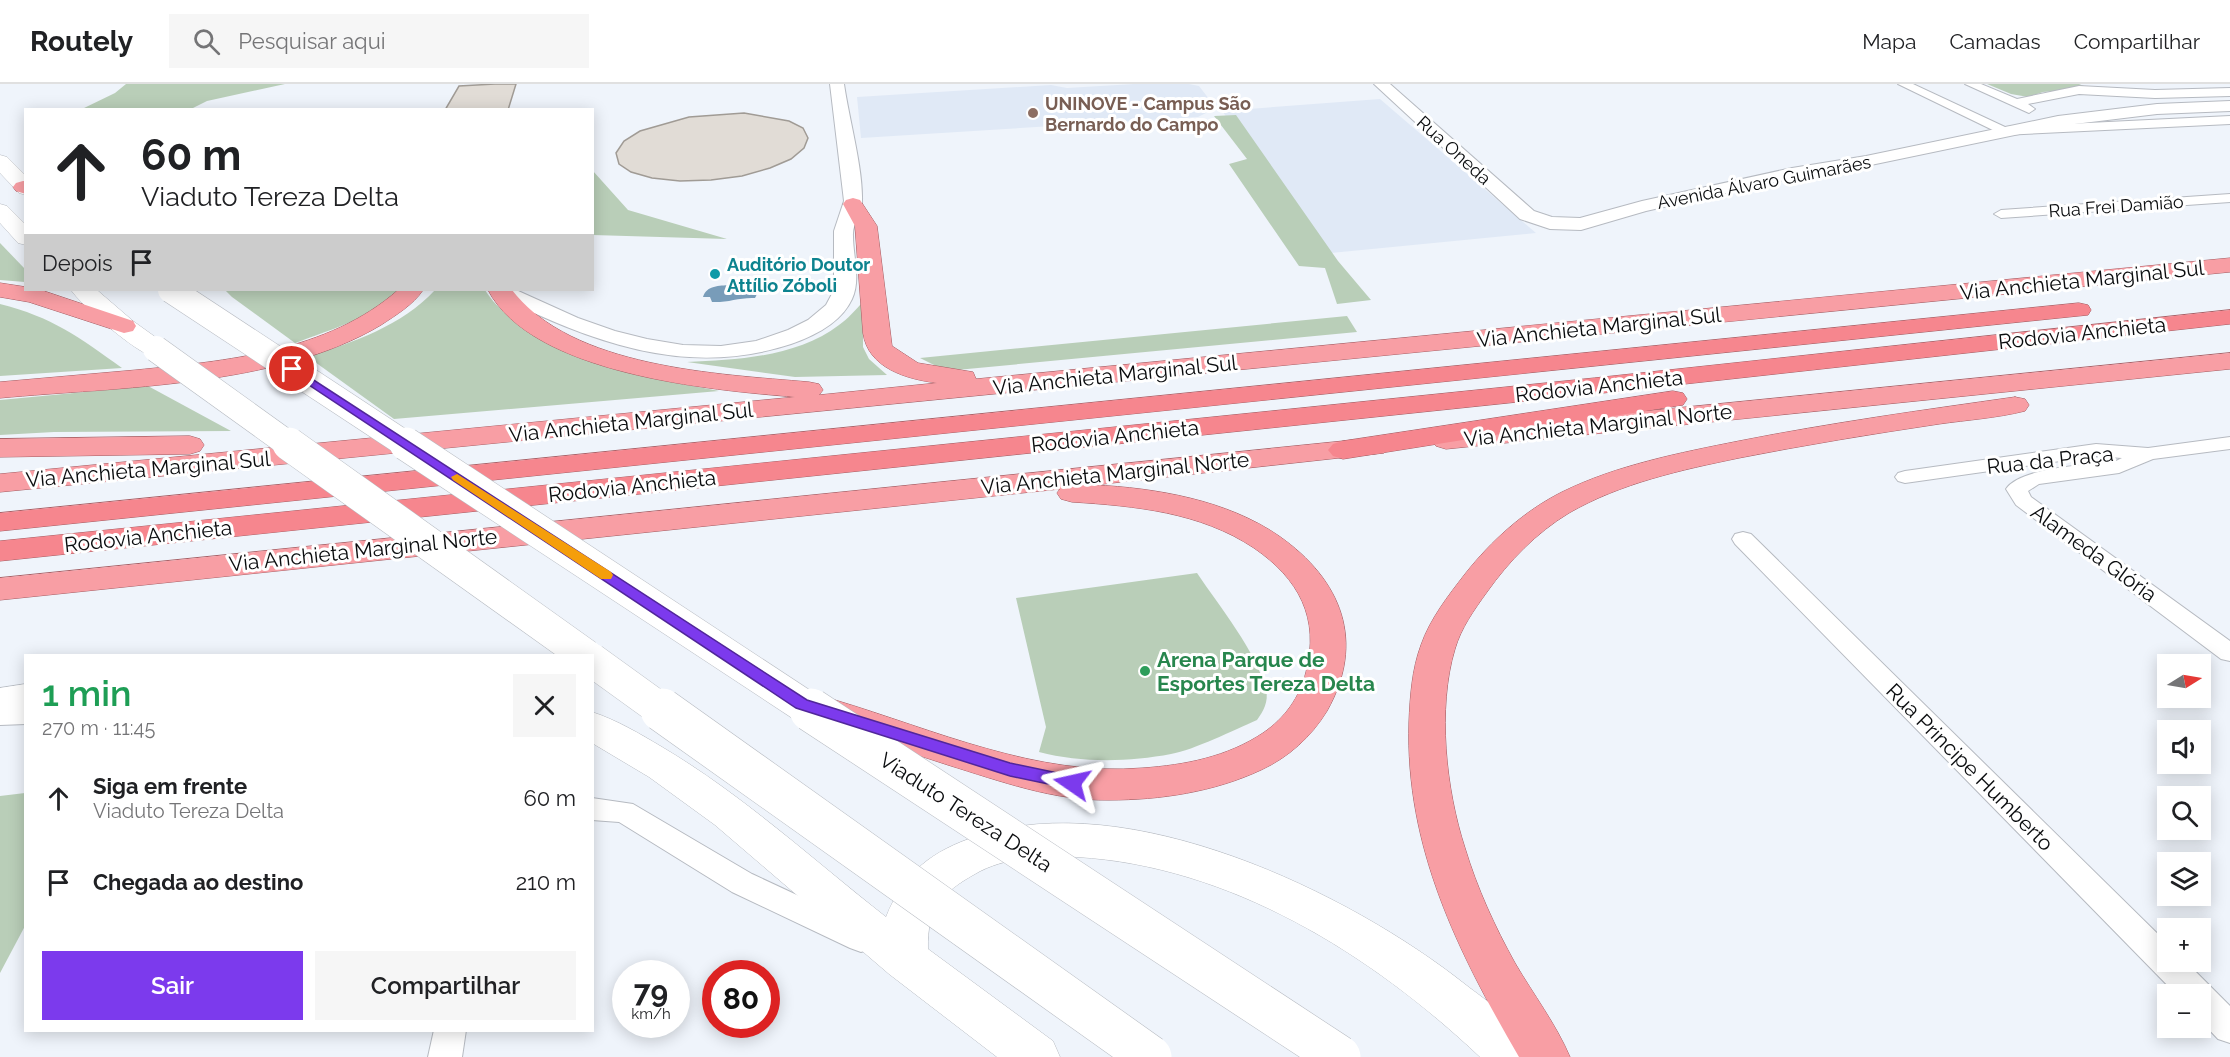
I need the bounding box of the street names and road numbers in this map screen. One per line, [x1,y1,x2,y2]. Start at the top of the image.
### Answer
street label: Rua Oneda [1413,111,1495,189]
street label: Avenida Álvaro Guimarães [1655,150,1873,213]
street label: Rua Frei Damião [2048,191,2185,221]
street label: Via Anchieta Marginal Sul [1959,255,2206,305]
street label: Via Anchieta Marginal Sul [1476,302,1723,352]
street label: Rodovia Anchieta [1997,312,2167,354]
street label: Via Anchieta Marginal Sul [992,350,1239,400]
street label: Rodovia Anchieta [1514,365,1684,407]
street label: Via Anchieta Marginal Sul [508,397,755,447]
street label: Via Anchieta Marginal Norte [1463,398,1733,452]
street label: Rodovia Anchieta [1030,415,1200,457]
street label: Rua da Praça [1985,441,2115,479]
street label: Via Anchieta Marginal Sul [25,446,272,492]
street label: Via Anchieta Marginal Norte [980,446,1250,500]
street label: Rodovia Anchieta [547,465,717,507]
street label: Alameda Glória [2026,499,2162,607]
street label: Rodovia Anchieta [63,515,233,557]
street label: Via Anchieta Marginal Norte [228,523,498,577]
street label: Rua Principe Humberto [1881,678,2059,856]
street label: Viaduto Tereza Delta [875,747,1057,877]

